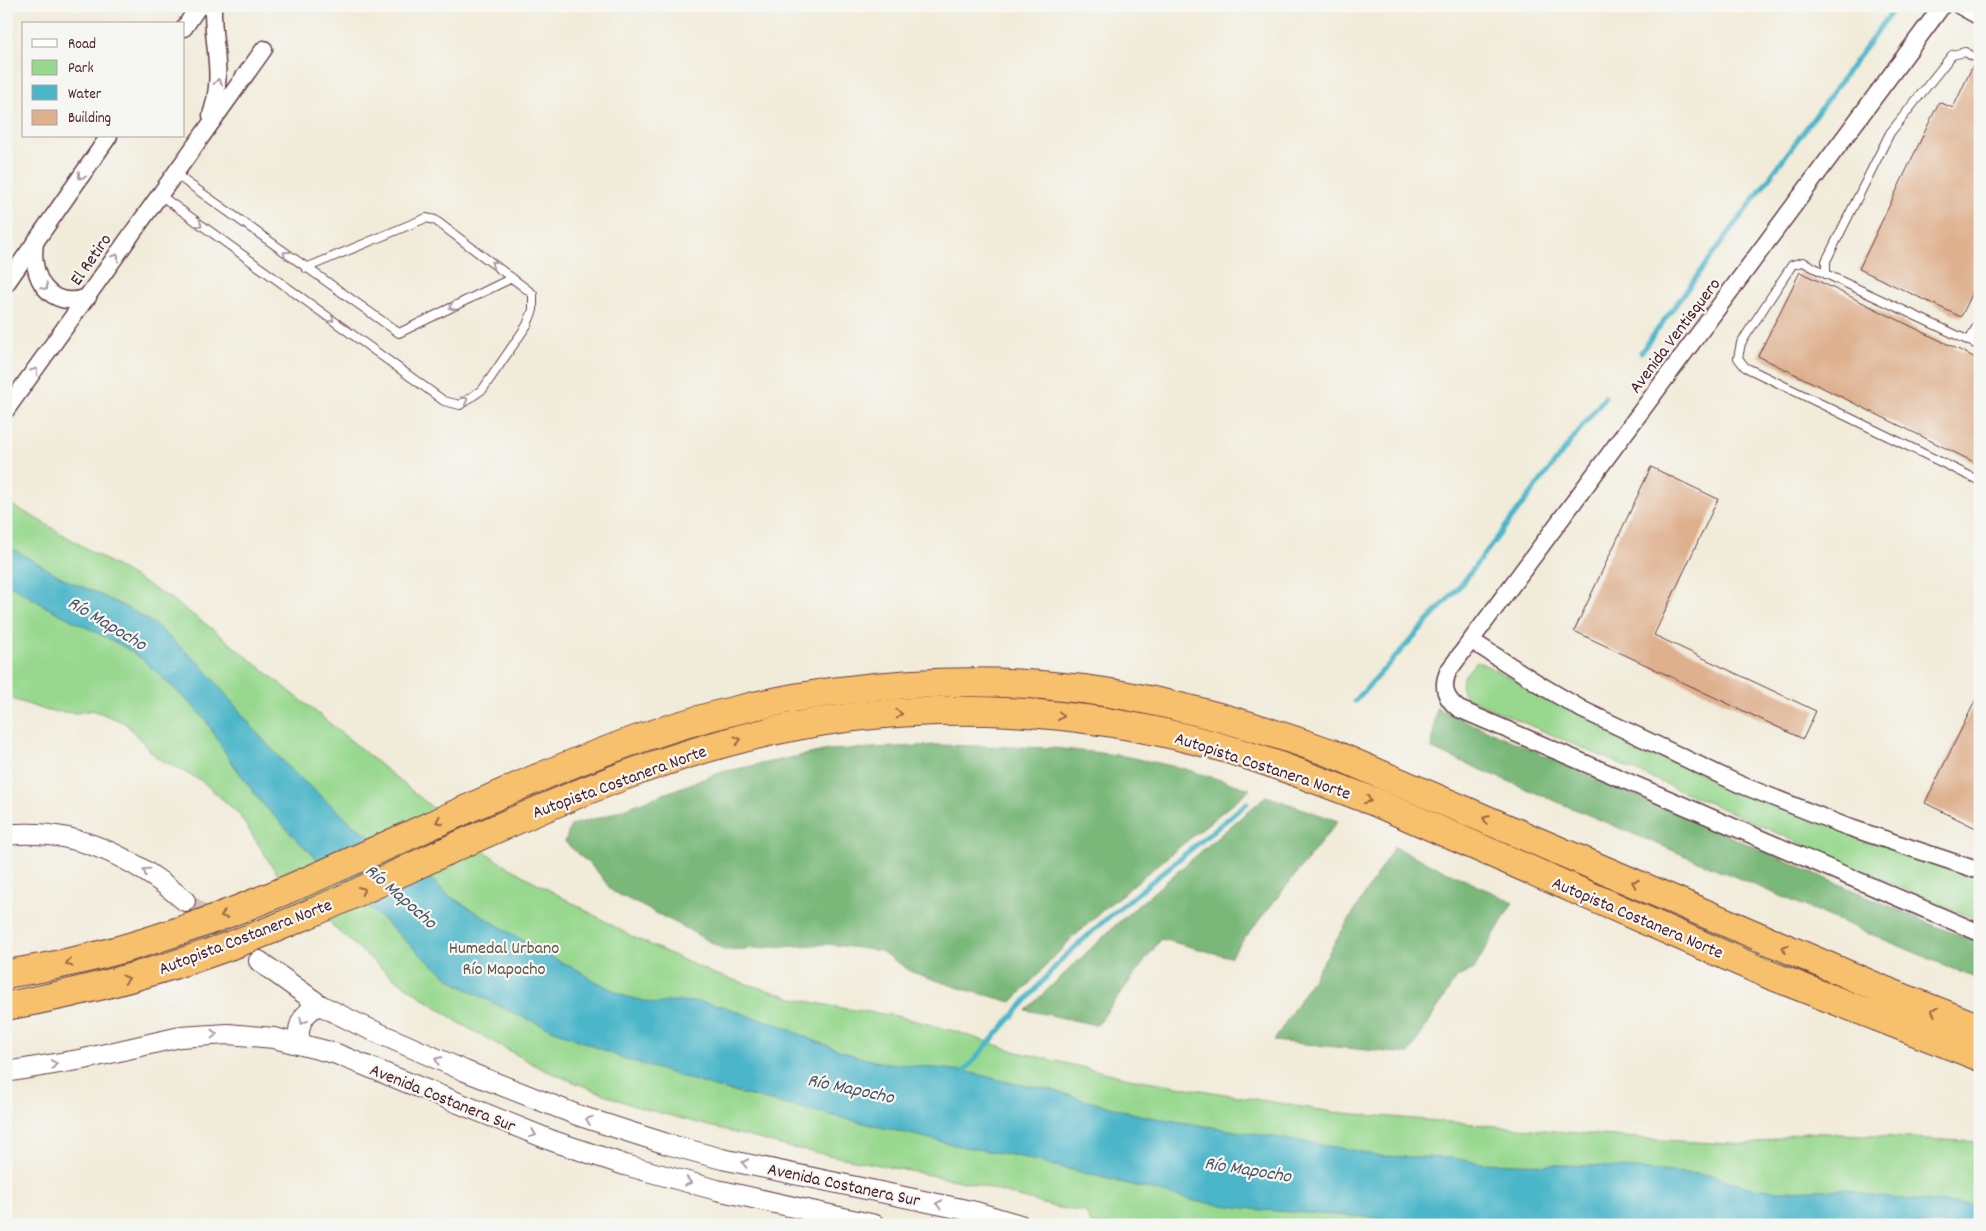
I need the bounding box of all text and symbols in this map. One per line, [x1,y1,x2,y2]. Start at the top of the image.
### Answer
legend [22,22,185,138]
text: Road [68,34,96,56]
text: Park [68,58,94,80]
one-way arrow [212,78,223,86]
text: Water [68,84,102,106]
text: Building [68,108,111,130]
one-way arrow [78,171,87,180]
one-way arrow [193,218,202,226]
street label: El Retiro [65,230,119,291]
one-way arrow [283,251,292,259]
one-way arrow [110,253,119,263]
one-way arrow [491,262,500,270]
street label: Avenida Ventisquero [1624,274,1728,399]
one-way arrow [40,282,49,291]
one-way arrow [449,301,458,311]
one-way arrow [325,313,335,322]
one-way arrow [29,367,38,377]
one-way arrow [459,396,468,406]
water label: Río Mapocho [62,591,152,660]
one-way arrow [895,708,903,719]
one-way arrow [1057,710,1065,721]
street label: Autopista Costanera Norte [1171,727,1354,808]
one-way arrow [734,735,742,745]
street label: Autopista Costanera Norte [529,740,711,827]
one-way arrow [1364,794,1372,804]
one-way arrow [435,815,444,826]
one-way arrow [1482,815,1491,826]
water label: Río Mapocho [358,859,443,938]
one-way arrow [143,868,152,878]
street label: Autopista Costanera Norte [1548,872,1727,967]
one-way arrow [1631,879,1640,890]
one-way arrow [357,885,366,896]
street label: Autopista Costanera Norte [156,894,336,983]
one-way arrow [220,908,229,919]
park label: Humedal Urbano Río Mapocho [449,937,559,983]
one-way arrow [1781,943,1790,954]
one-way arrow [65,957,73,968]
one-way arrow [121,975,129,985]
one-way arrow [1931,1006,1939,1016]
one-way arrow [299,1016,309,1025]
one-way arrow [210,1029,218,1039]
one-way arrow [434,1055,443,1066]
street label: Avenida Costanera Sur [365,1059,519,1140]
one-way arrow [50,1060,59,1070]
water label: Río Mapocho [805,1068,897,1113]
one-way arrow [585,1115,594,1125]
one-way arrow [528,1127,537,1138]
water label: Río Mapocho [1202,1151,1294,1192]
street label: Avenida Costanera Sur [765,1158,922,1215]
one-way arrow [741,1159,750,1169]
one-way arrow [684,1177,692,1187]
one-way arrow [934,1200,943,1210]

